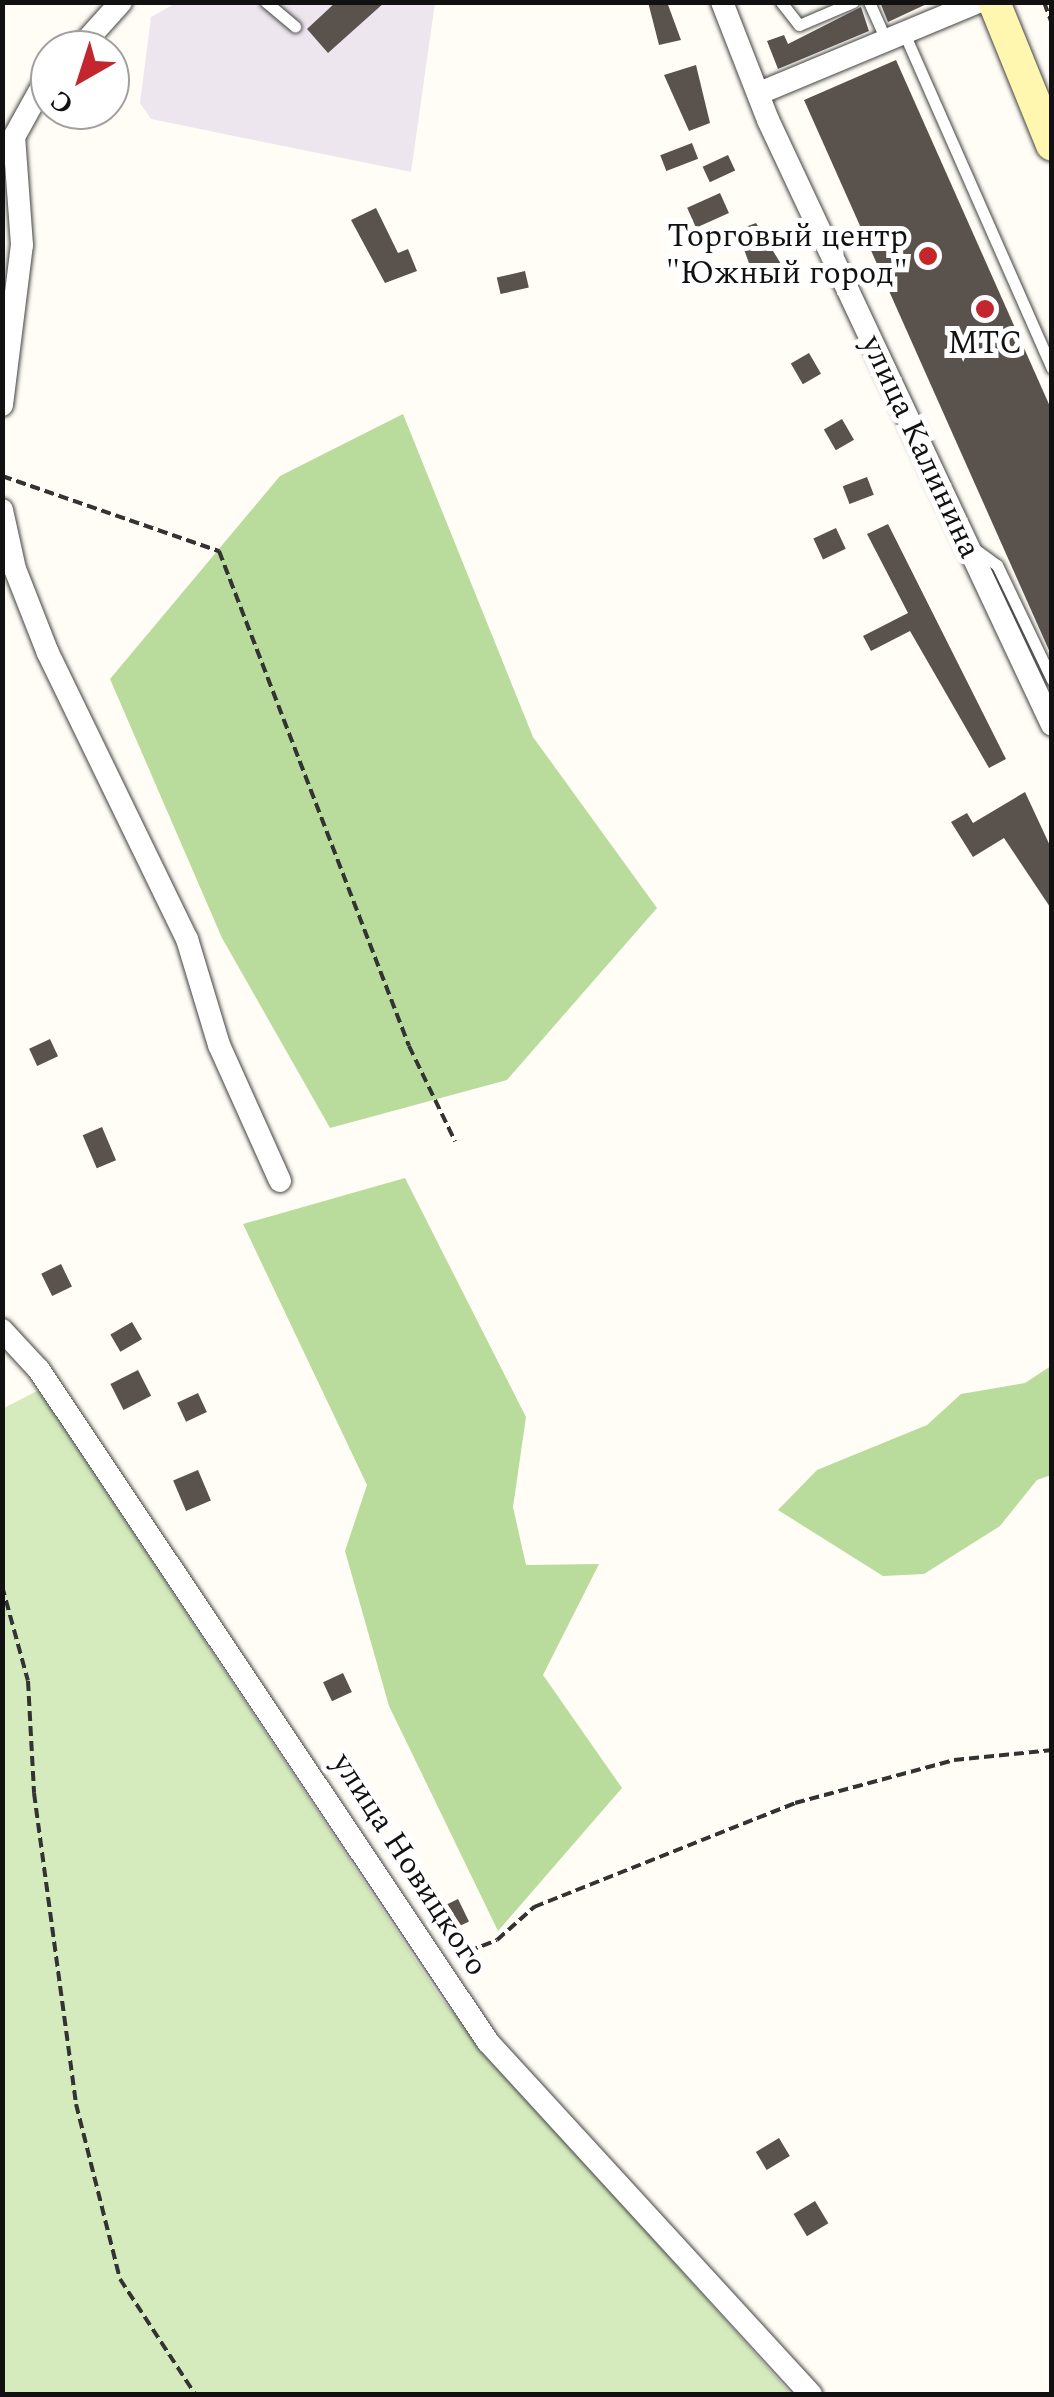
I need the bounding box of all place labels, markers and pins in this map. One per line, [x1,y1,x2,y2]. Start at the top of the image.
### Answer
place label: Торговый центр "Южный город" [666,219,908,294]
marker: Торговый центр "Южный город" [917,245,939,267]
marker: МТС [974,298,996,320]
place label: МТС [947,325,1023,363]

